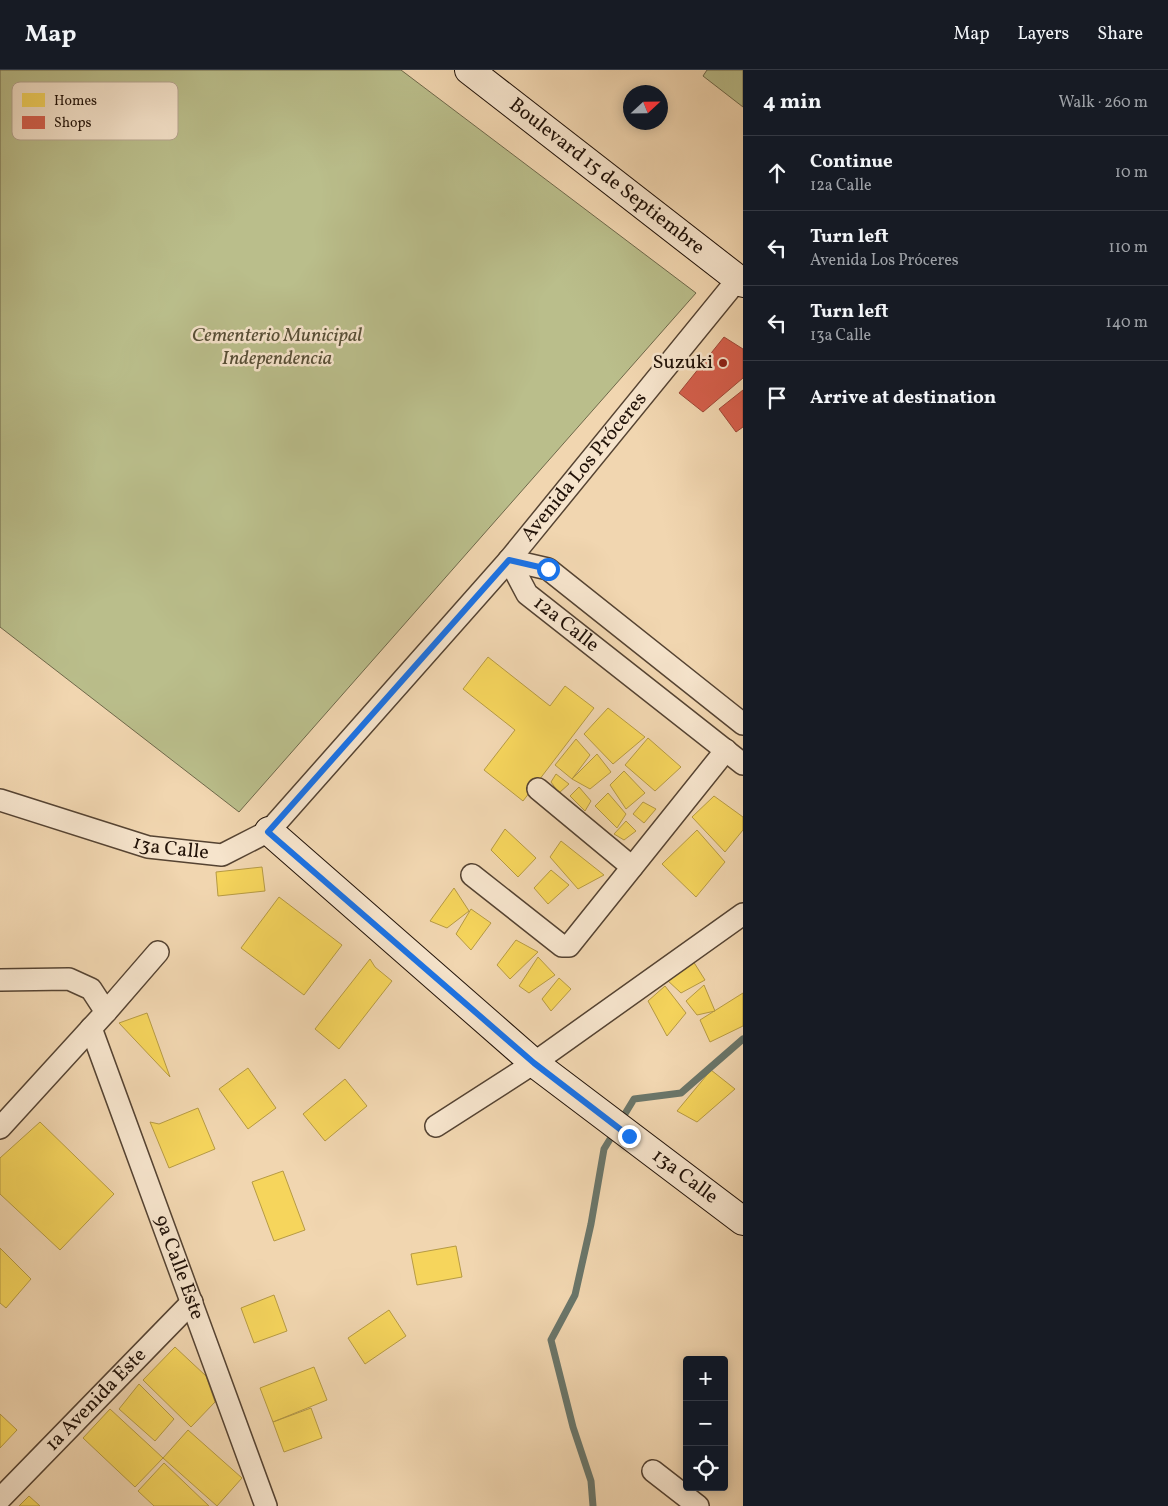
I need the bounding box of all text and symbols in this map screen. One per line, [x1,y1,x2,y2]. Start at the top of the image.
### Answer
text: Map [25,18,76,52]
text: Map [953,22,989,47]
text: Layers [1017,22,1069,47]
text: Share [1097,22,1143,47]
legend [12,82,178,140]
north arrow [623,85,668,130]
text: 4 min [763,88,822,117]
text: Homes [54,92,97,111]
street label: Boulevard 15 de Septiembre [503,92,710,262]
text: Walk · 260 m [1058,92,1148,114]
text: Shops [54,114,92,133]
text: Continue [810,149,893,175]
icon: ahead [763,159,791,187]
text: 10 m [1115,162,1148,184]
text: 12a Calle [810,175,872,197]
text: Turn left [810,224,889,250]
icon: left [763,234,791,262]
text: 110 m [1109,237,1148,259]
text: Avenida Los Próceres [810,250,959,272]
text: Turn left [810,299,889,325]
icon: left [763,309,791,337]
text: 140 m [1106,312,1148,334]
park label: Cementerio Municipal Independencia [192,322,362,373]
text: 13a Calle [810,325,871,347]
place label: Suzuki [652,349,713,377]
marker: Suzuki [717,357,729,369]
icon: arrive [763,384,791,412]
text: Arrive at destination [810,385,996,411]
street label: Avenida Los Próceres [515,386,654,548]
route start [537,558,560,581]
street label: 12a Calle [527,590,605,659]
street label: 13a Calle [129,829,210,867]
route end [618,1125,641,1148]
street label: 13a Calle [646,1143,724,1211]
street label: 9a Calle Este [147,1211,211,1324]
street label: 1a Avenida Este [39,1342,153,1458]
map controls [683,1356,728,1491]
button: + [683,1356,728,1401]
button: − [683,1401,728,1446]
button: locate [683,1446,728,1491]

